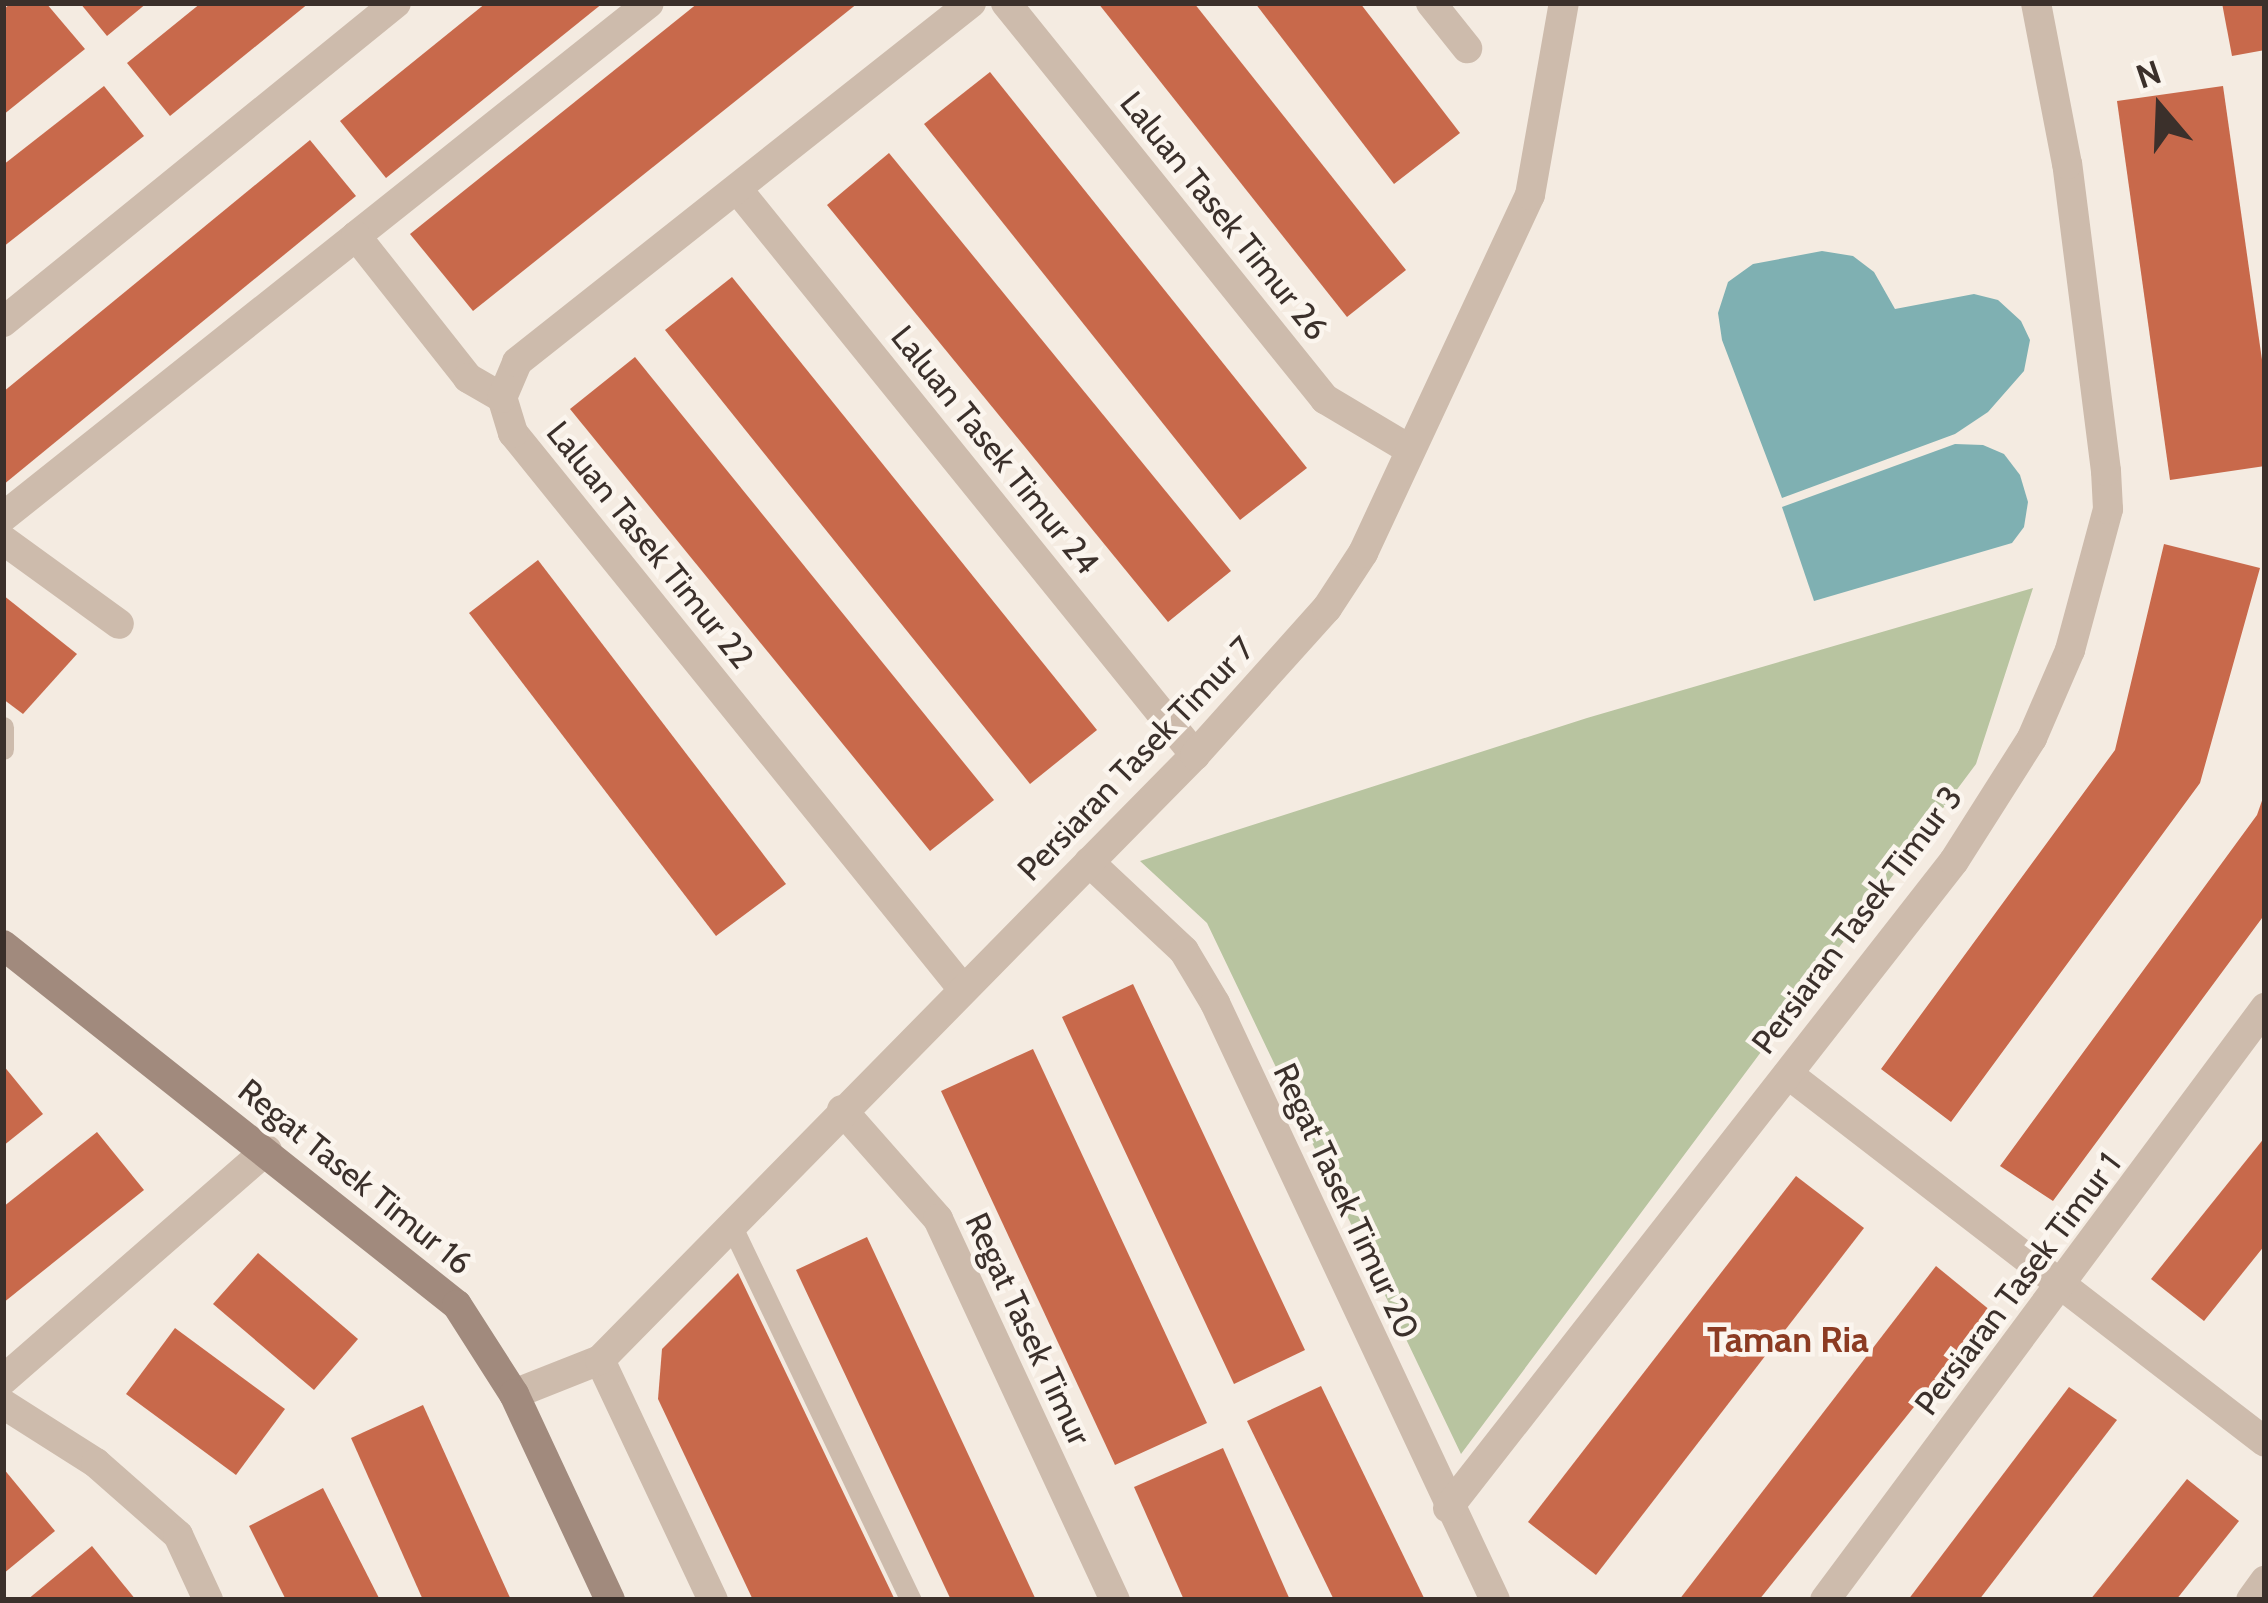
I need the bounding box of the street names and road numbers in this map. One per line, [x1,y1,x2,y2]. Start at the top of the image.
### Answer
street label: Laluan Tasek Timur 26 [1112,84,1336,348]
street label: Laluan Tasek Timur 24 [883,318,1107,582]
street label: Laluan Tasek Timur 22 [538,414,762,676]
street label: Persiaran Tasek Timur 7 [1009,629,1263,889]
street label: Persiaran Tasek Timur 3 [1744,778,1970,1062]
street label: Regat Tasek Timur 20 [1265,1057,1427,1345]
street label: Regat Tasek Timur 16 [230,1071,480,1283]
street label: Persiaran Tasek Timur 1 [1907,1145,2129,1423]
street label: Regat Tasek Timur [957,1207,1099,1451]

